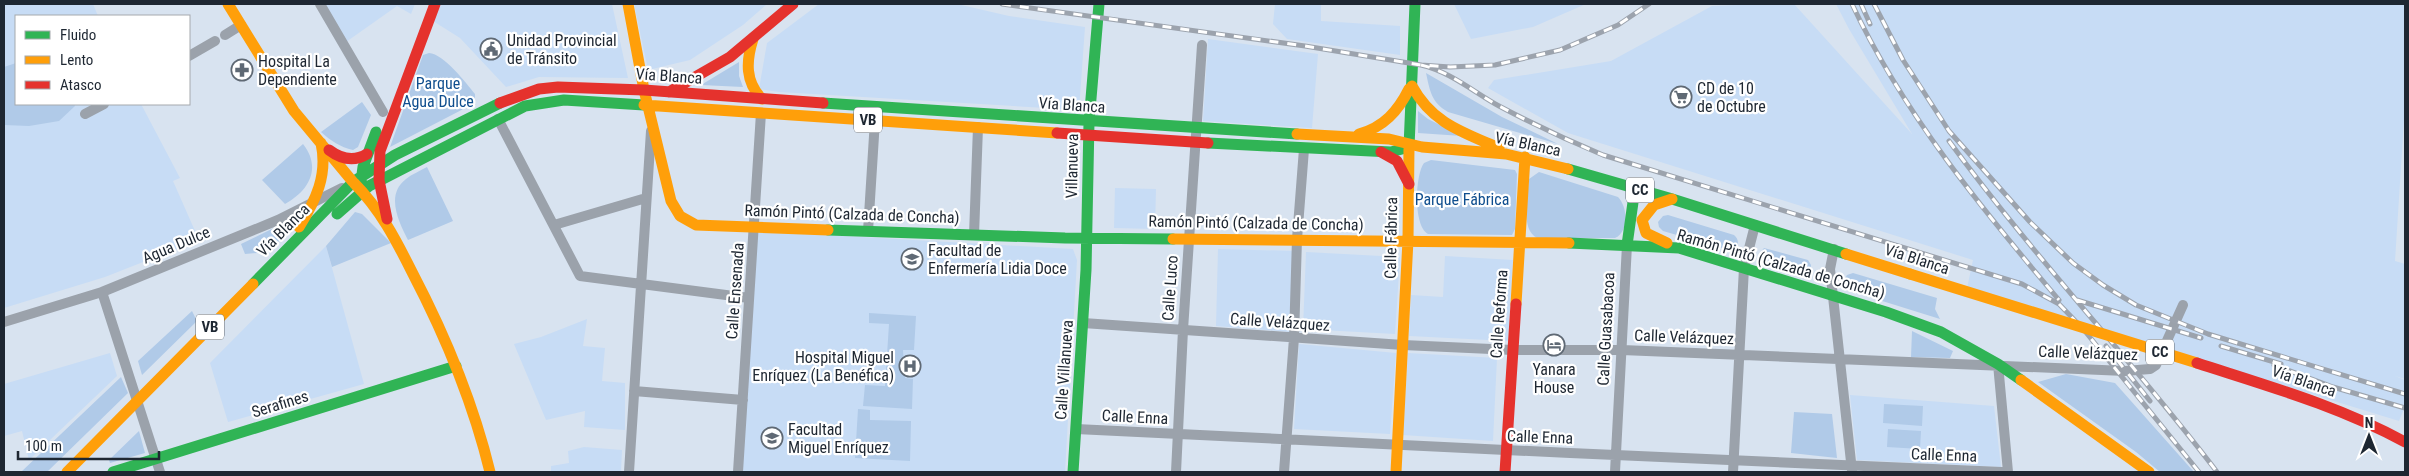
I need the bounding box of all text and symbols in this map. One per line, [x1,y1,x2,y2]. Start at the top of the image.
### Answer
legend [15,15,190,105]
text: Fluido [60,26,96,44]
place label: Unidad Provincial de Tránsito [507,31,617,68]
public building icon: Unidad Provincial de Tránsito [479,37,503,61]
text: Lento [60,51,93,69]
place label: Hospital La Dependiente [258,52,337,89]
pharmacy icon: Hospital La Dependiente [230,58,254,82]
street label: Vía Blanca [635,64,703,88]
park label: Parque Agua Dulce [402,74,474,111]
text: Atasco [60,76,101,94]
place label: CD de 10 de Octubre [1697,79,1766,116]
supermarket icon: CD de 10 de Octubre [1669,85,1693,109]
street label: Vía Blanca [1038,93,1106,117]
road number: VB [854,108,882,132]
street label: Vía Blanca [1493,128,1563,160]
street label: Villanueva [1062,133,1082,199]
road number: CC [1626,178,1654,202]
park label: Parque Fábrica [1415,190,1509,209]
street label: Calle Fábrica [1381,197,1401,279]
street label: Vía Blanca [253,200,313,260]
street label: Ramón Pintó (Calzada de Concha) [744,201,960,227]
street label: Ramón Pintó (Calzada de Concha) [1148,212,1364,234]
street label: Agua Dulce [139,222,213,268]
street label: Ramón Pintó (Calzada de Concha) [1675,225,1887,303]
street label: Vía Blanca [1882,240,1952,278]
place label: Facultad de Enfermería Lidia Doce [928,241,1067,278]
street label: Calle Ensenada [722,242,748,340]
school or university icon: Facultad de Enfermería Lidia Doce [900,247,924,271]
street label: Calle Luco [1158,255,1182,321]
street label: Calle Reforma [1486,269,1512,359]
street label: Calle Guasabacoa [1594,272,1618,386]
street label: Calle Velázquez [1230,309,1330,335]
road number: VB [196,314,224,340]
street label: Calle Villanueva [1051,319,1077,421]
street label: Calle Velázquez [1634,326,1734,348]
hotel icon: Yanara House [1542,333,1566,357]
road number: CC [2146,340,2174,364]
street label: Calle Velázquez [2038,342,2138,364]
place label: Hospital Miguel Enríquez (La Benéfica) [752,348,894,385]
hospital icon: Hospital Miguel Enríquez (La Benéfica) [898,354,922,378]
place label: Yanara House [1532,360,1576,397]
street label: Vía Blanca [2269,361,2339,401]
street label: Serafines [249,386,311,422]
street label: Calle Enna [1101,406,1169,428]
north arrow [2344,411,2394,461]
text: N [2365,415,2373,431]
place label: Facultad Miguel Enríquez [788,420,889,457]
school or university icon: Facultad Miguel Enríquez [760,426,784,450]
street label: Calle Enna [1507,426,1573,448]
scale bar [18,428,159,460]
text: 100 m [25,437,62,455]
street label: Calle Enna [1911,444,1977,466]

